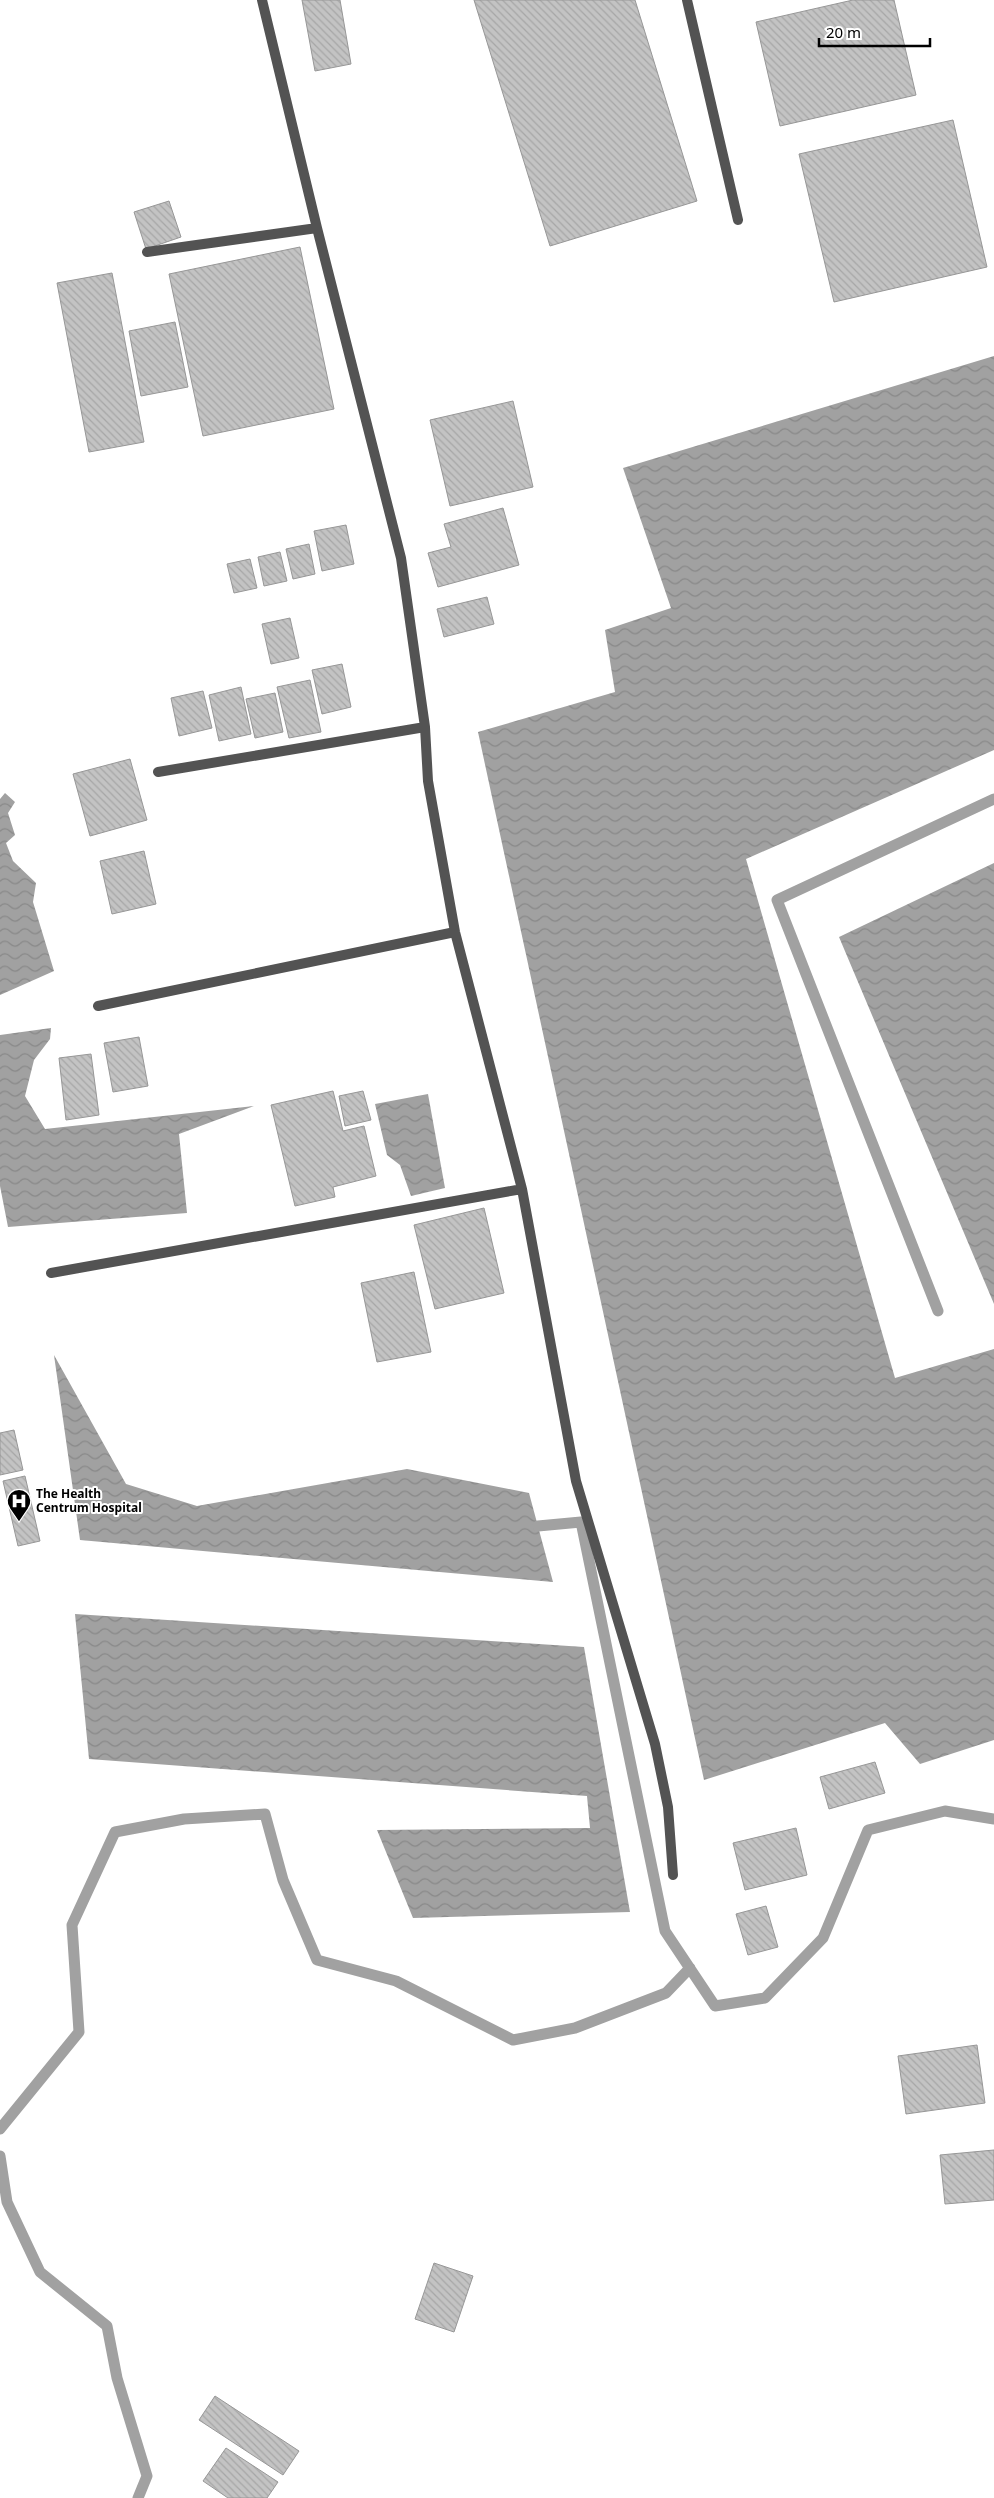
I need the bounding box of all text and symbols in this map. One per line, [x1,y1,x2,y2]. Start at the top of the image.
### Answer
scale bar [819,15,930,47]
text: 20 m [826,22,861,42]
place label: The Health Centrum Hospital [36,1485,142,1516]
hospital icon: The Health Centrum Hospital [6,1488,32,1522]

